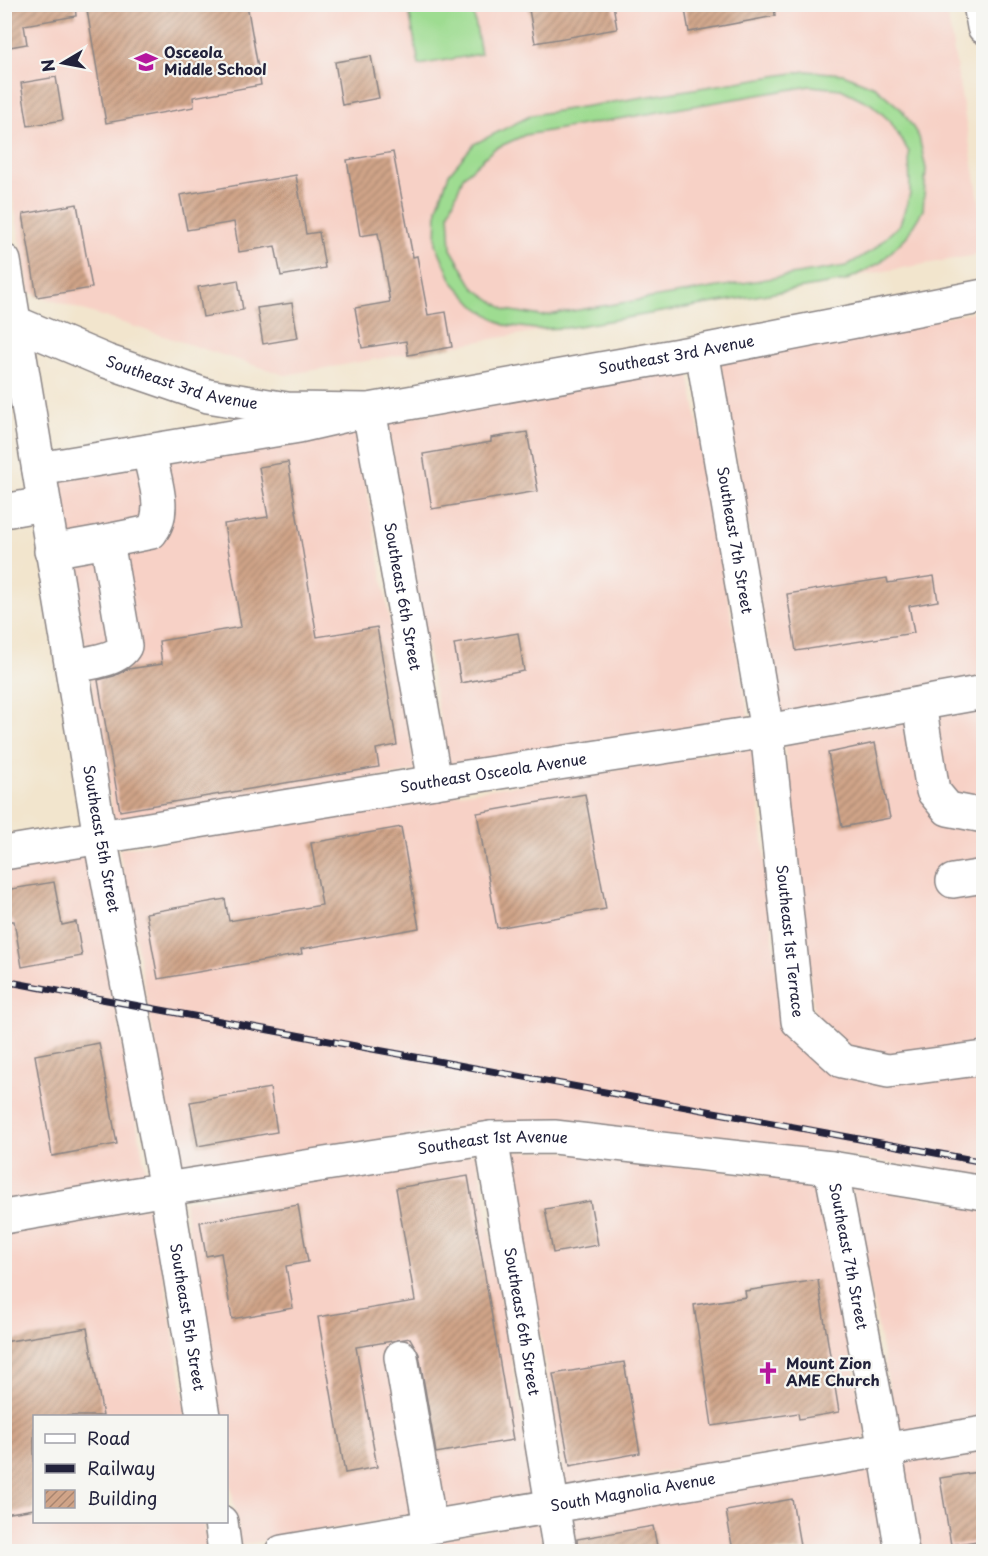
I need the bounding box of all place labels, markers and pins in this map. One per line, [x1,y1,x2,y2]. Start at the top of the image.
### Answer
place label: Osceola Middle School [164,40,267,80]
school or university icon: Osceola Middle School [133,49,159,75]
place label: Mount Zion AME Church [785,1351,880,1391]
church icon: Mount Zion AME Church [755,1360,781,1386]

